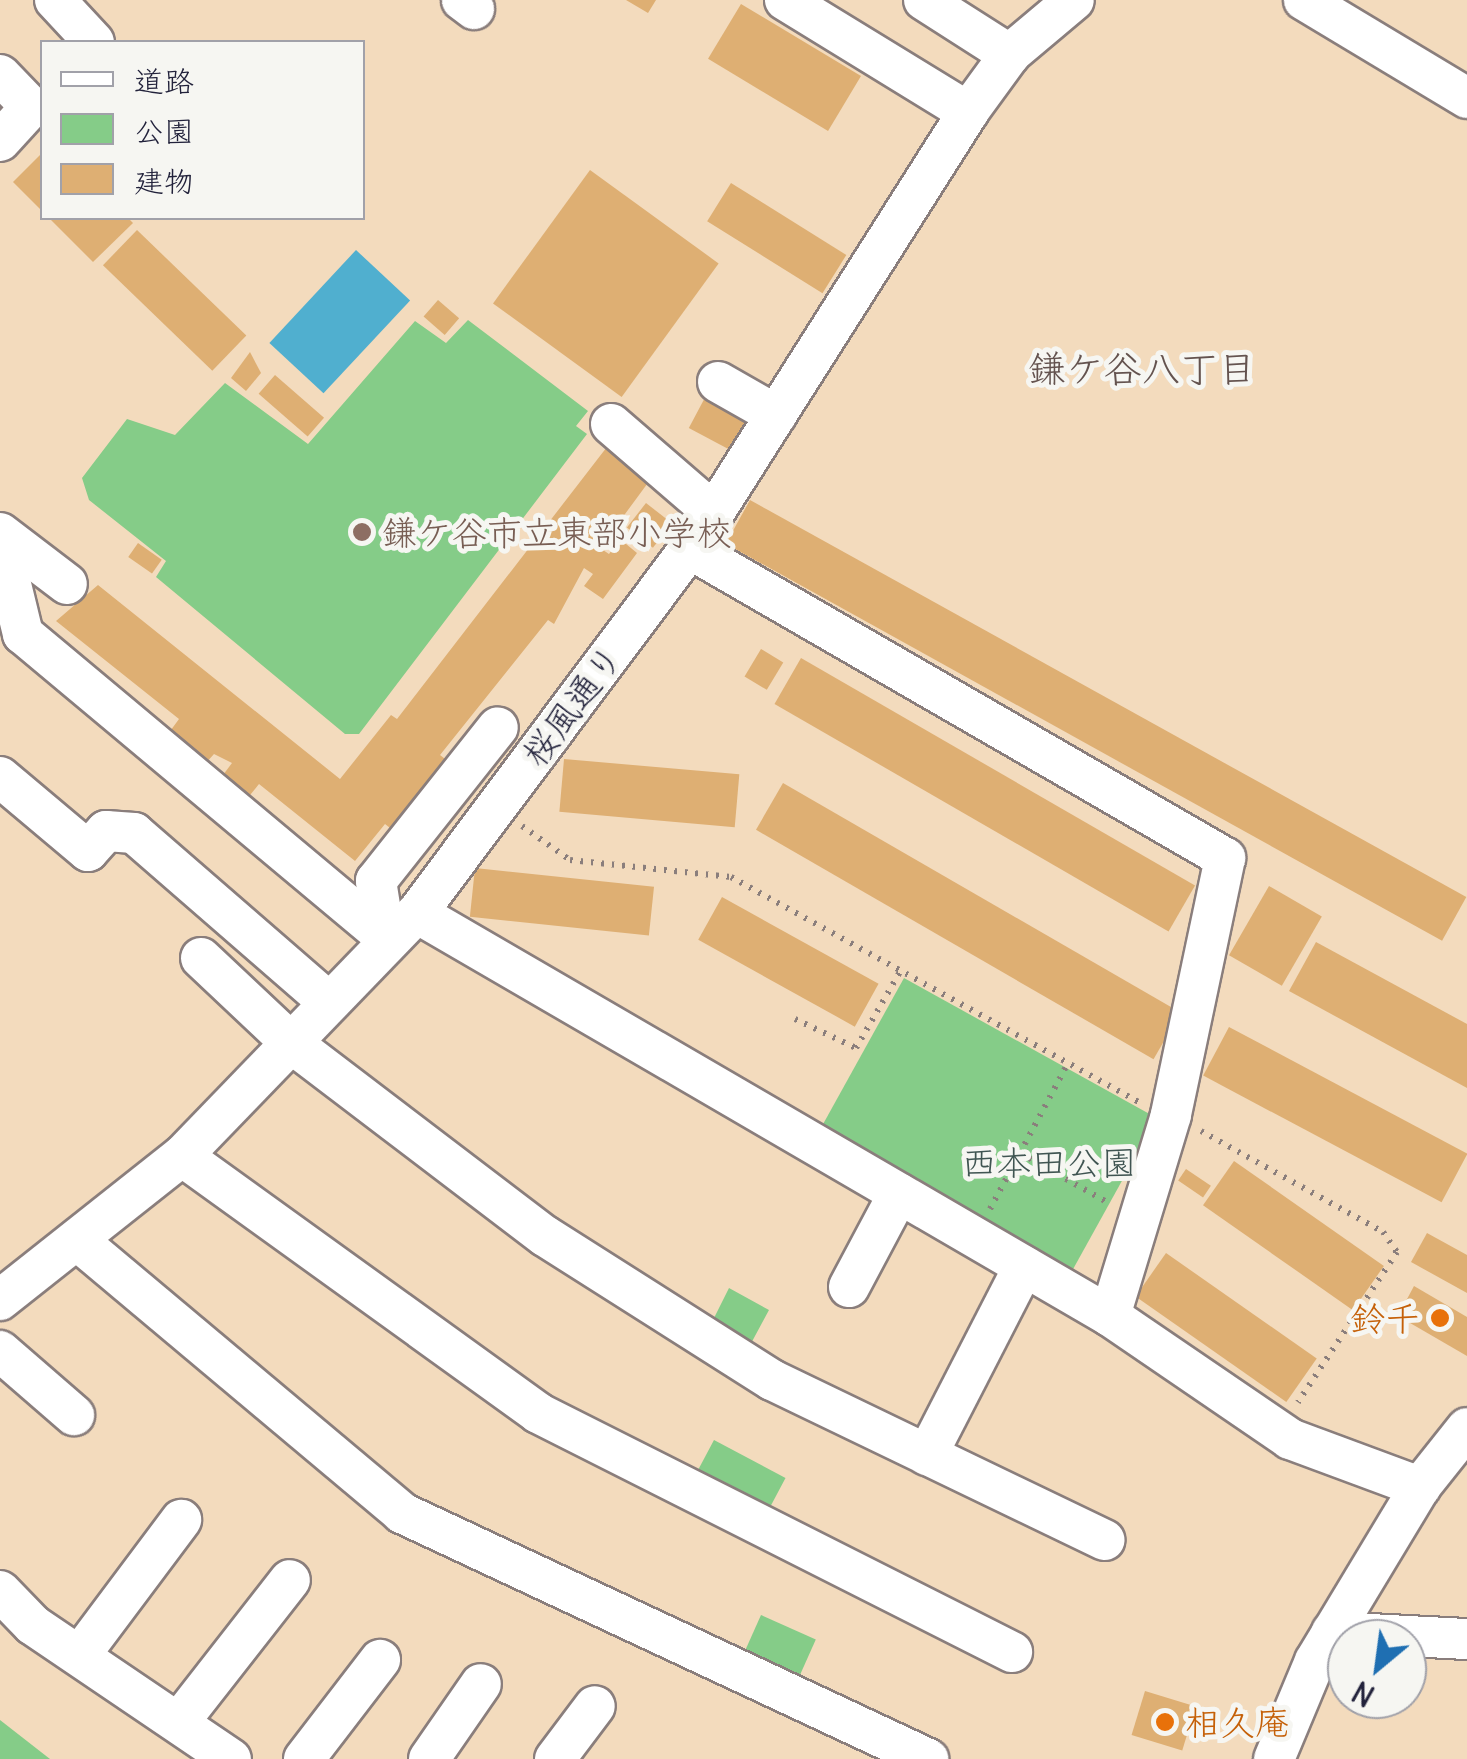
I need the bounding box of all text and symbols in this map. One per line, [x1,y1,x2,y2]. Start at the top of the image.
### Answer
legend [40,40,365,220]
text: 道路 [134,62,194,100]
text: 公園 [134,112,194,150]
text: 建物 [134,162,194,200]
district label: 鎌ケ谷八丁目 [1028,346,1256,392]
place label: 鎌ケ谷市立東部小学校 [382,511,732,553]
marker: 鎌ケ谷市立東部小学校 [351,521,373,543]
street label: 桜風通り [513,636,631,774]
park label: 西本田公園 [962,1141,1136,1183]
place label: 鈴千 [1350,1297,1420,1339]
marker: 鈴千 [1429,1307,1451,1329]
north arrow [1327,1619,1427,1719]
text: N [1346,1673,1381,1714]
place label: 相久庵 [1185,1701,1290,1743]
marker: 相久庵 [1154,1711,1176,1733]

